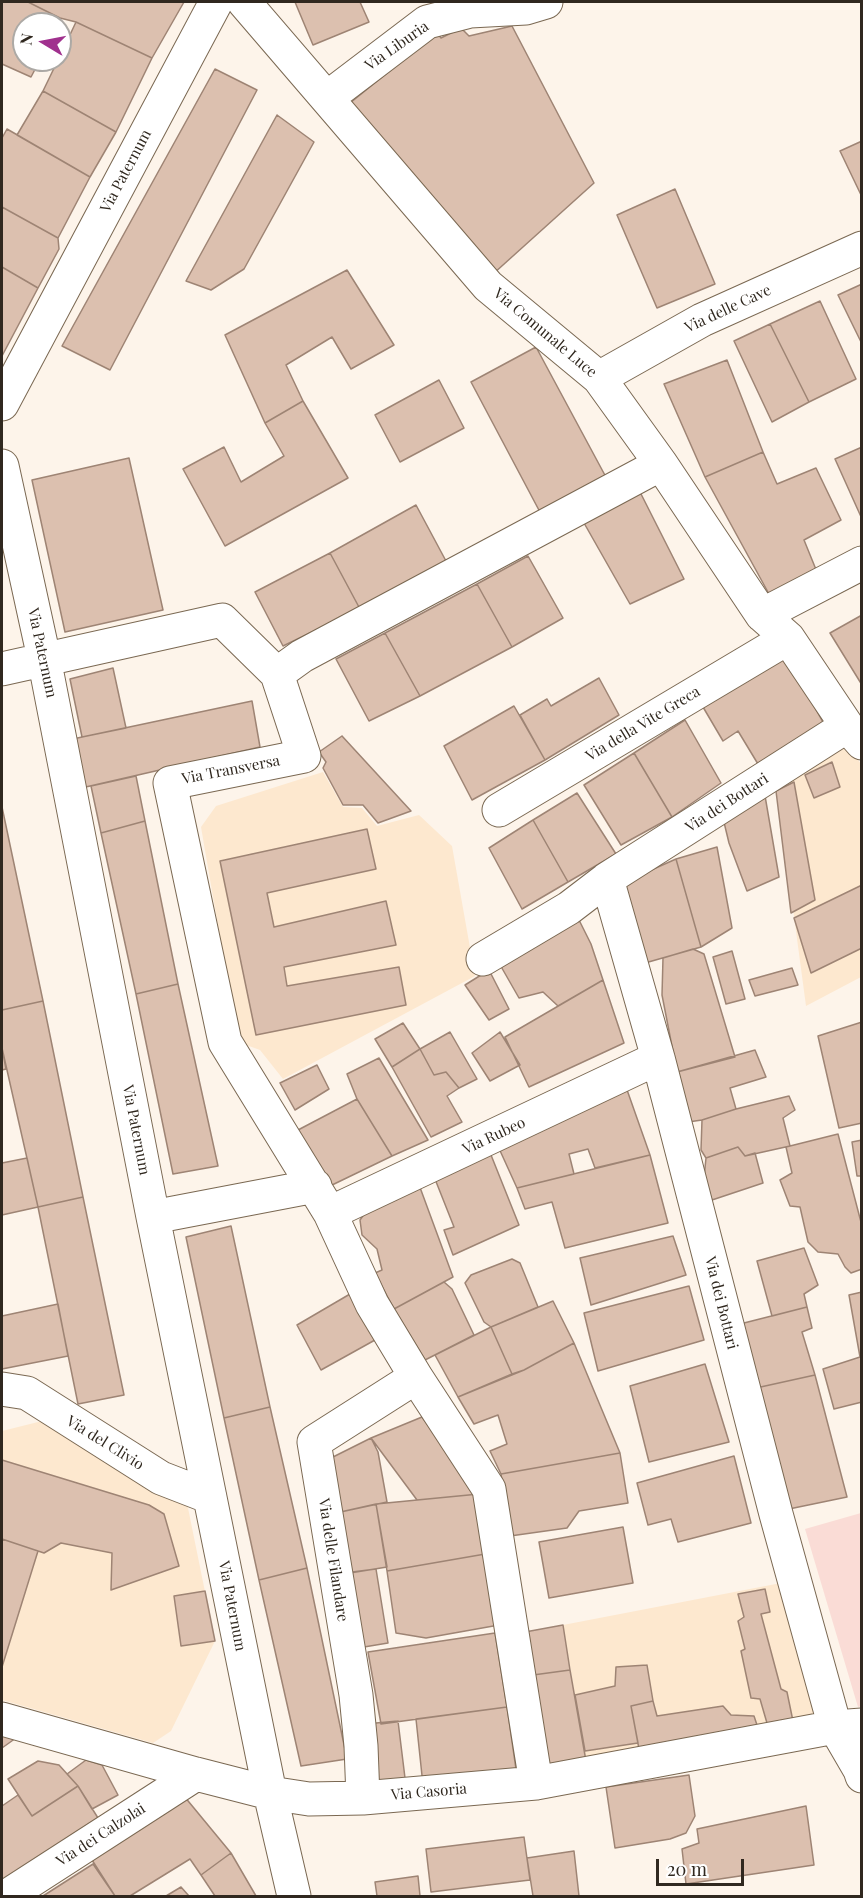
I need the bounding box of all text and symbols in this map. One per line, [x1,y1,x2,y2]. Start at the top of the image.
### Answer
north arrow [12,12,72,72]
street label: Via Liburia [362,18,432,74]
text: N [14,32,37,47]
street label: Via Paternum [97,126,155,216]
street label: Via delle Cave [682,281,774,337]
street label: Via Comunale Luce [490,284,600,382]
street label: Via Paternum [24,606,60,700]
street label: Via della Vite Greca [583,683,703,765]
street label: Via Transversa [181,752,281,788]
street label: Via dei Bottari [682,770,772,836]
street label: Via Paternum [118,1083,154,1177]
street label: Via Rubeo [460,1114,528,1158]
street label: Via dei Bottari [701,1255,741,1351]
street label: Via del Clivio [63,1412,147,1474]
street label: Via delle Filandare [314,1497,352,1623]
street label: Via Paternum [214,1559,250,1653]
street label: Via Casoria [390,1780,468,1804]
street label: Via dei Calzolai [53,1800,149,1870]
scale bar [659,1847,748,1885]
text: 20 m [667,1857,707,1881]

